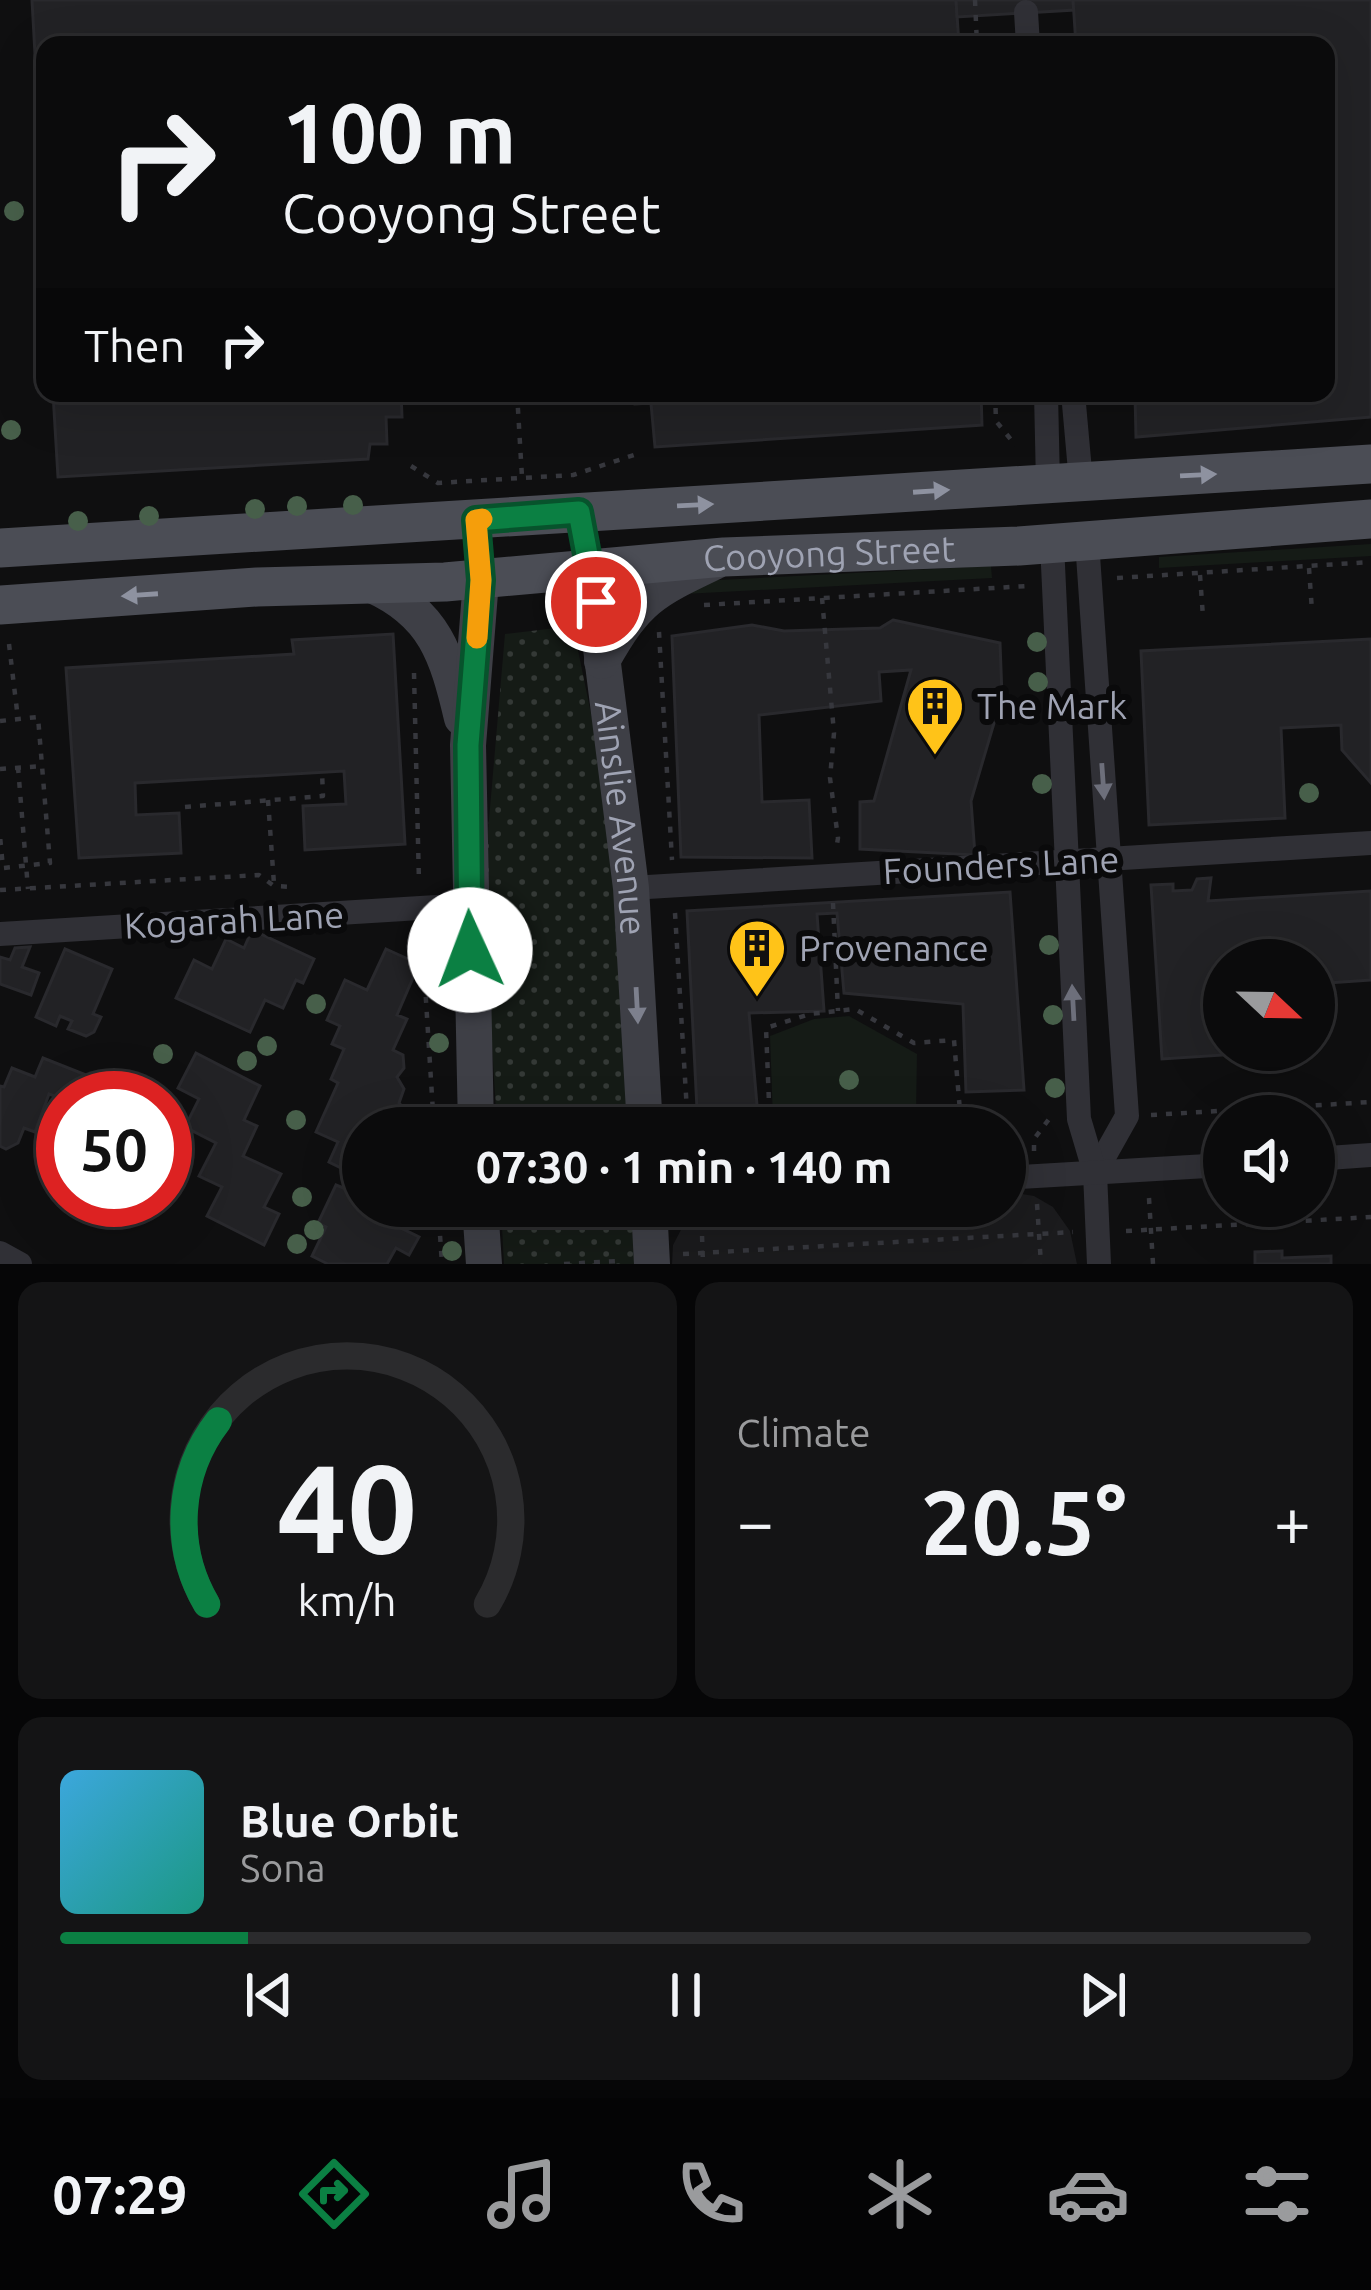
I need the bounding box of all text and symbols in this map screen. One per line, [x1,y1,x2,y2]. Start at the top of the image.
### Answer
icon: right [84,84,240,240]
text: 100 m [282,85,516,179]
text: Cooyong Street [282,183,661,243]
icon: right [209,312,275,378]
text: Then [84,320,185,371]
one-way arrow [1180,465,1217,484]
one-way arrow [913,482,950,501]
one-way arrow [677,496,714,515]
street label: Cooyong Street [701,527,956,579]
pin [545,551,647,653]
icon: arrive [563,569,629,635]
one-way arrow [121,585,158,604]
building icon: The Mark [904,675,966,757]
place label: The Mark [977,685,1127,726]
street label: Ainslie Avenue [588,698,655,937]
one-way arrow [1093,763,1112,800]
street label: Founders Lane [882,838,1120,891]
position arrow [407,887,533,1013]
street label: Kogarah Lane [123,893,345,946]
building icon: Provenance [726,917,788,999]
place label: Provenance [799,927,989,968]
north arrow [1203,939,1335,1071]
map controls [1203,939,1335,1227]
one-way arrow [1064,984,1083,1021]
one-way arrow [628,987,647,1024]
speed limit sign: 50 [36,1071,192,1227]
button: sound [1203,1095,1335,1227]
text: 07:30 · 1 min · 140 m [476,1141,892,1192]
text: Climate [737,1411,871,1454]
text: 40 [277,1437,418,1577]
text: 20.5° [921,1471,1127,1572]
text: − [737,1484,774,1558]
text: + [1274,1484,1311,1558]
text: km/h [298,1575,397,1623]
text: Blue Orbit [240,1795,459,1846]
text: Sona [240,1846,326,1889]
icon: previous [236,1962,302,2028]
icon: pause [653,1962,719,2028]
icon: next [1070,1962,1136,2028]
icon: directions [292,2152,376,2236]
icon: music [480,2152,564,2236]
icon: phone [669,2152,753,2236]
icon: climate [858,2152,942,2236]
icon: car [1046,2152,1130,2236]
icon: filters [1235,2152,1319,2236]
text: 07:29 [52,2164,187,2224]

